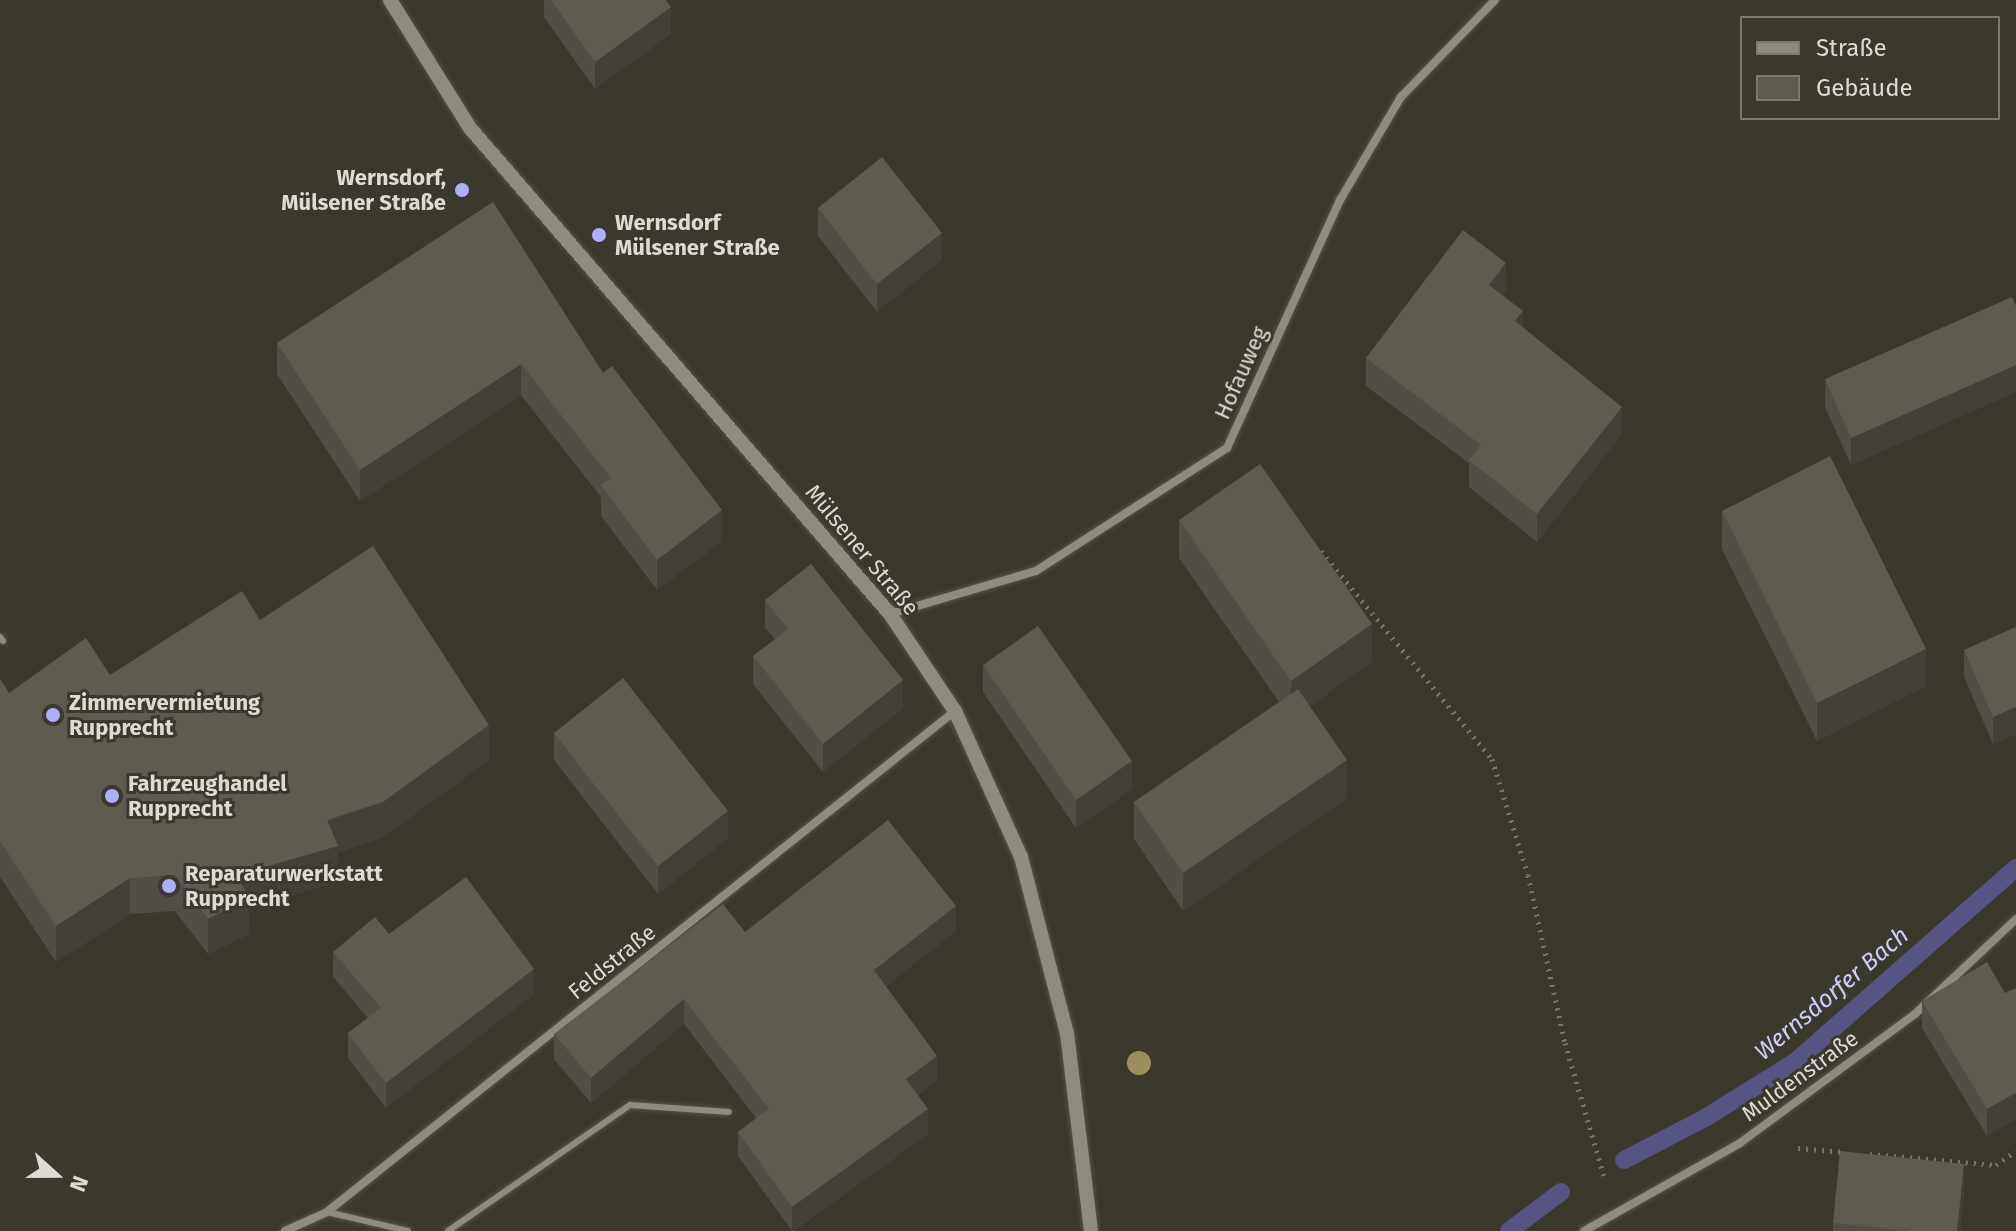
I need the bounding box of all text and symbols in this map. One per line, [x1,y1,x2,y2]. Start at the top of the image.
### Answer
legend [1740,16,2000,120]
text: Straße [1816,34,1887,62]
text: Gebäude [1816,74,1913,102]
place label: Wernsdorf, Mülsener Straße [281,164,446,216]
marker: Wernsdorf, Mülsener Straße [453,181,471,199]
place label: Wernsdorf Mülsener Straße [615,209,780,260]
marker: Wernsdorf Mülsener Straße [590,226,608,244]
street label: Hofauweg [1209,323,1273,423]
street label: Mülsener Straße [800,479,924,621]
place label: Zimmervermietung Rupprecht [69,689,260,740]
marker: Zimmervermietung Rupprecht [44,706,62,724]
place label: Fahrzeughandel Rupprecht [128,770,287,822]
marker: Fahrzeughandel Rupprecht [103,787,121,805]
place label: Reparaturwerkstatt Rupprecht [185,860,383,912]
marker: Reparaturwerkstatt Rupprecht [160,877,178,895]
street label: Feldstraße [563,919,661,1005]
water label: Wernsdorfer Bach [1749,921,1915,1067]
street label: Muldenstraße [1737,1025,1863,1127]
north arrow [16,1135,96,1215]
text: N [64,1172,94,1195]

